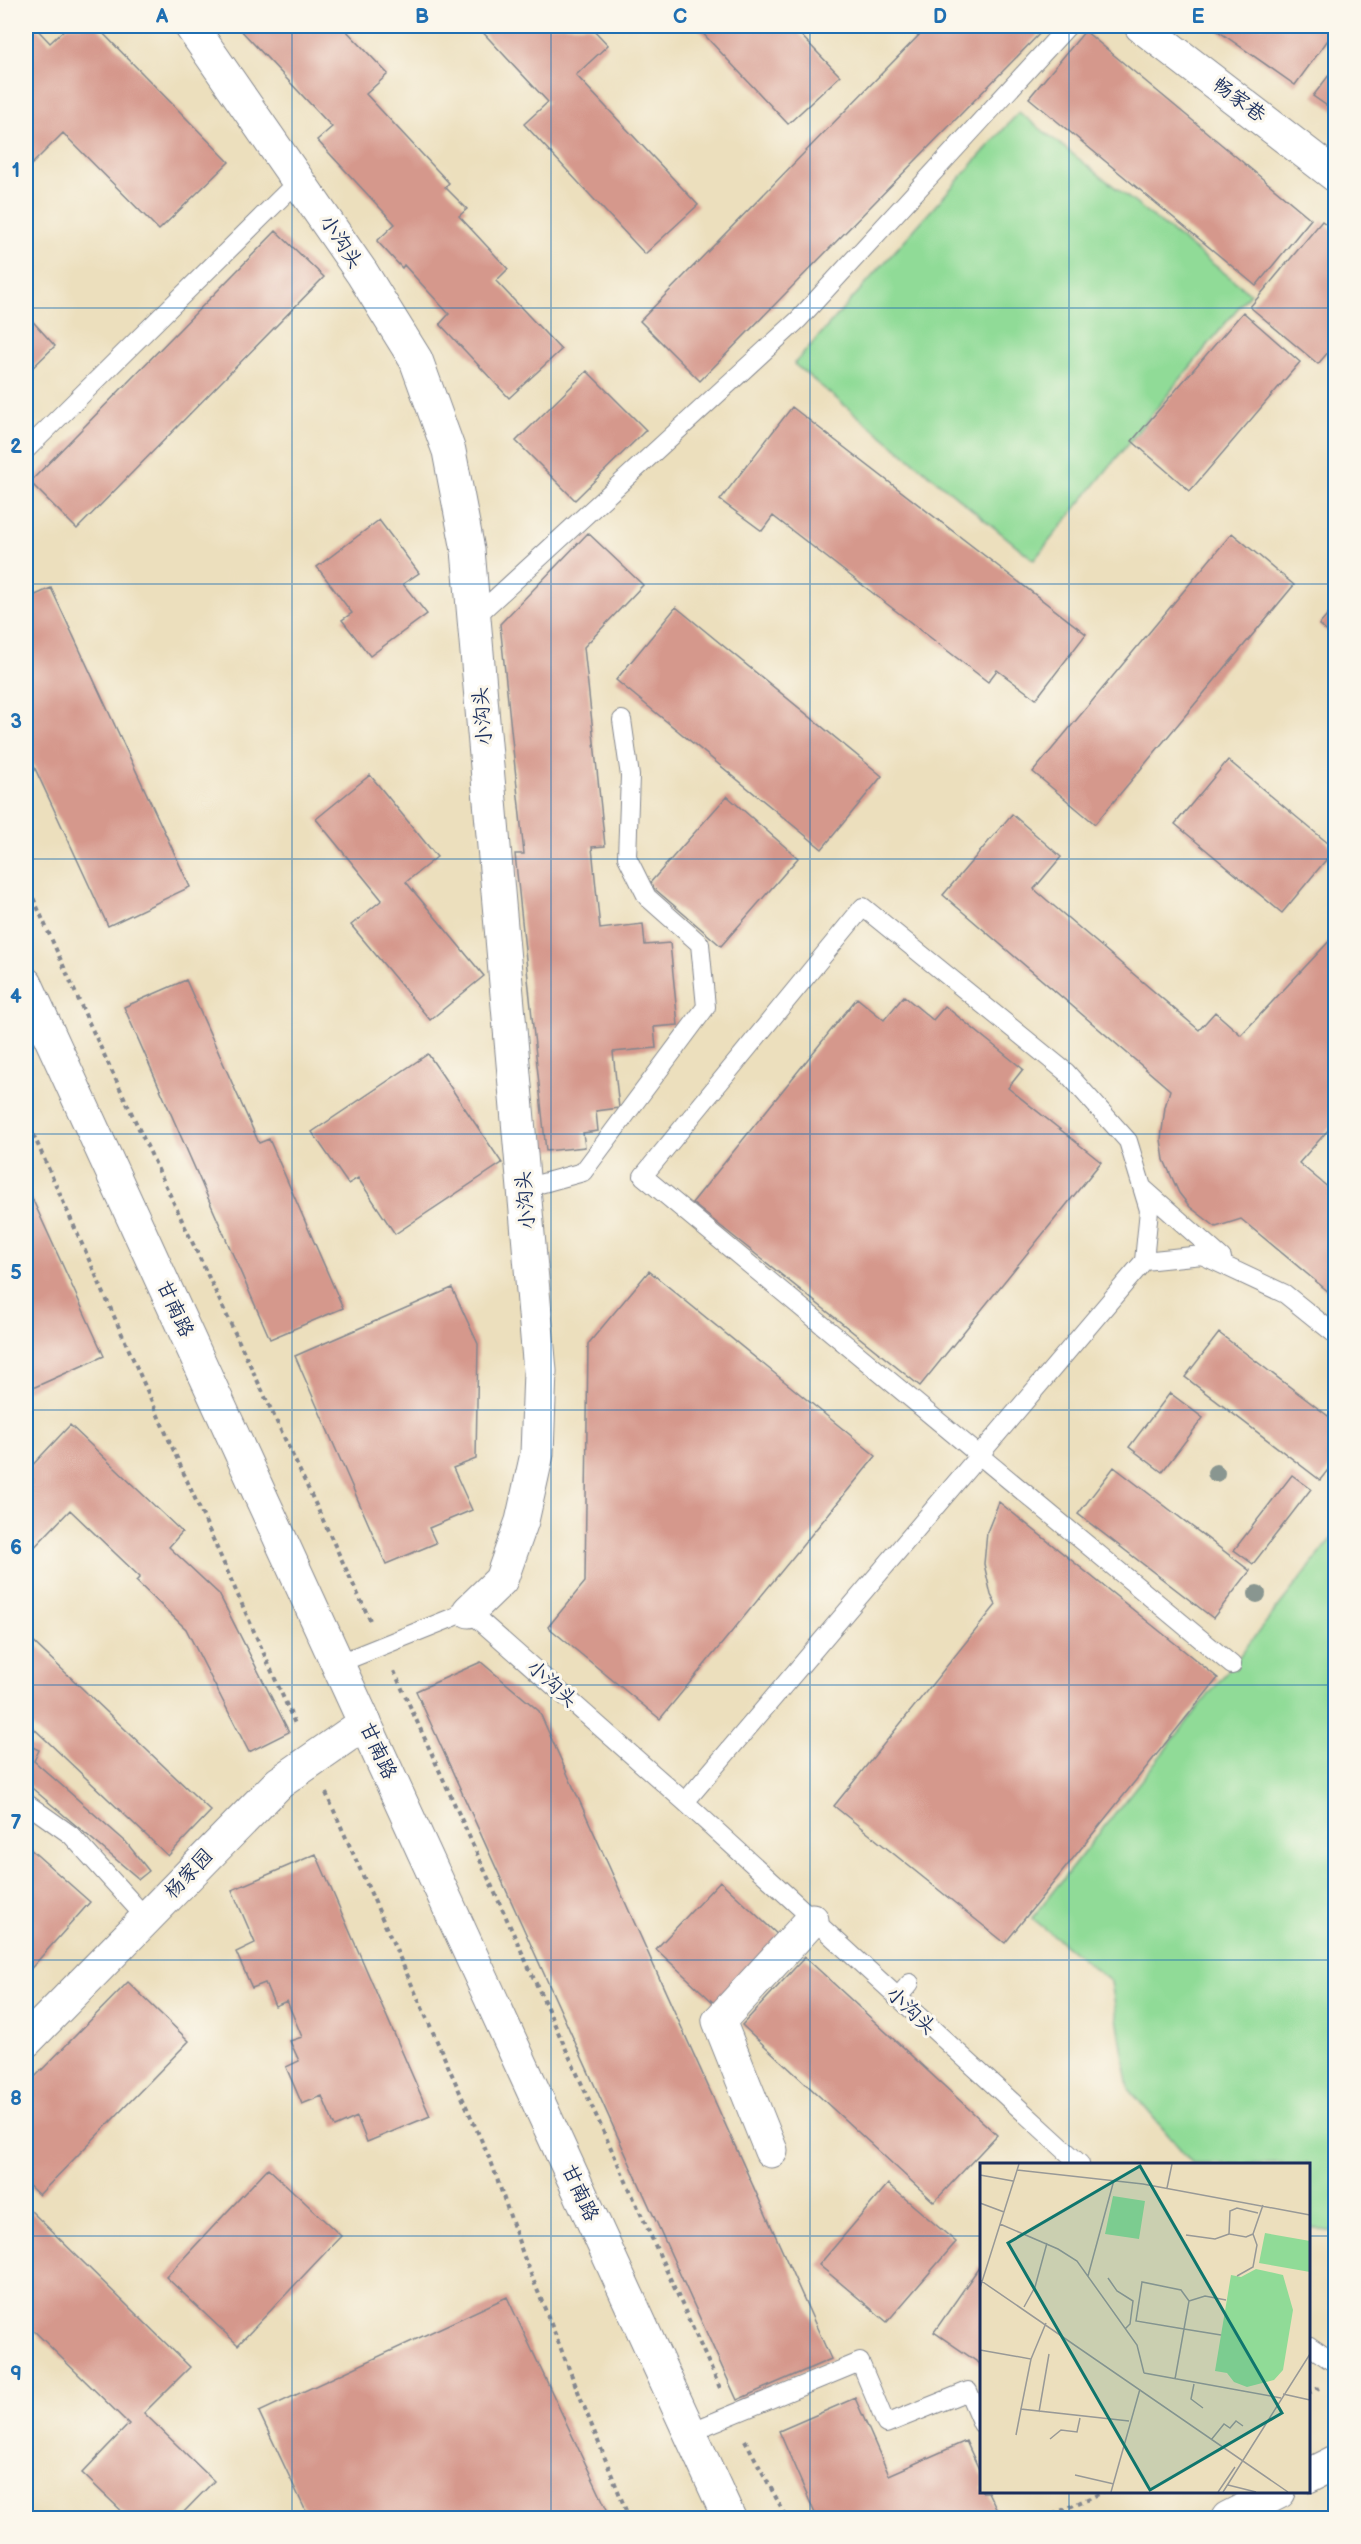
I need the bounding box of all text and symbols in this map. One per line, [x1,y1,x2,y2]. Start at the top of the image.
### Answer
text: A [155,5,169,29]
text: B [415,5,429,29]
text: C [673,5,687,29]
text: D [933,5,947,29]
text: E [1192,5,1205,29]
street label: 畅家巷 [1208,72,1271,128]
text: 1 [12,159,20,183]
street label: 小沟头 [314,210,368,274]
text: 2 [10,435,22,459]
street label: 小沟头 [468,685,498,747]
text: 3 [10,710,22,734]
text: 4 [10,985,22,1009]
street label: 小沟头 [511,1169,541,1231]
text: 5 [10,1261,22,1285]
street label: 甘南路 [151,1277,199,1342]
text: 6 [10,1536,22,1560]
street label: 小沟头 [522,1655,582,1713]
street label: 甘南路 [354,1719,402,1784]
text: 7 [10,1811,22,1835]
street label: 杨家园 [160,1844,218,1904]
street label: 小沟头 [881,1982,941,2040]
text: 8 [10,2087,22,2111]
street label: 甘南路 [556,2161,604,2226]
inset map [980,2163,1310,2493]
text: 9 [10,2362,22,2386]

